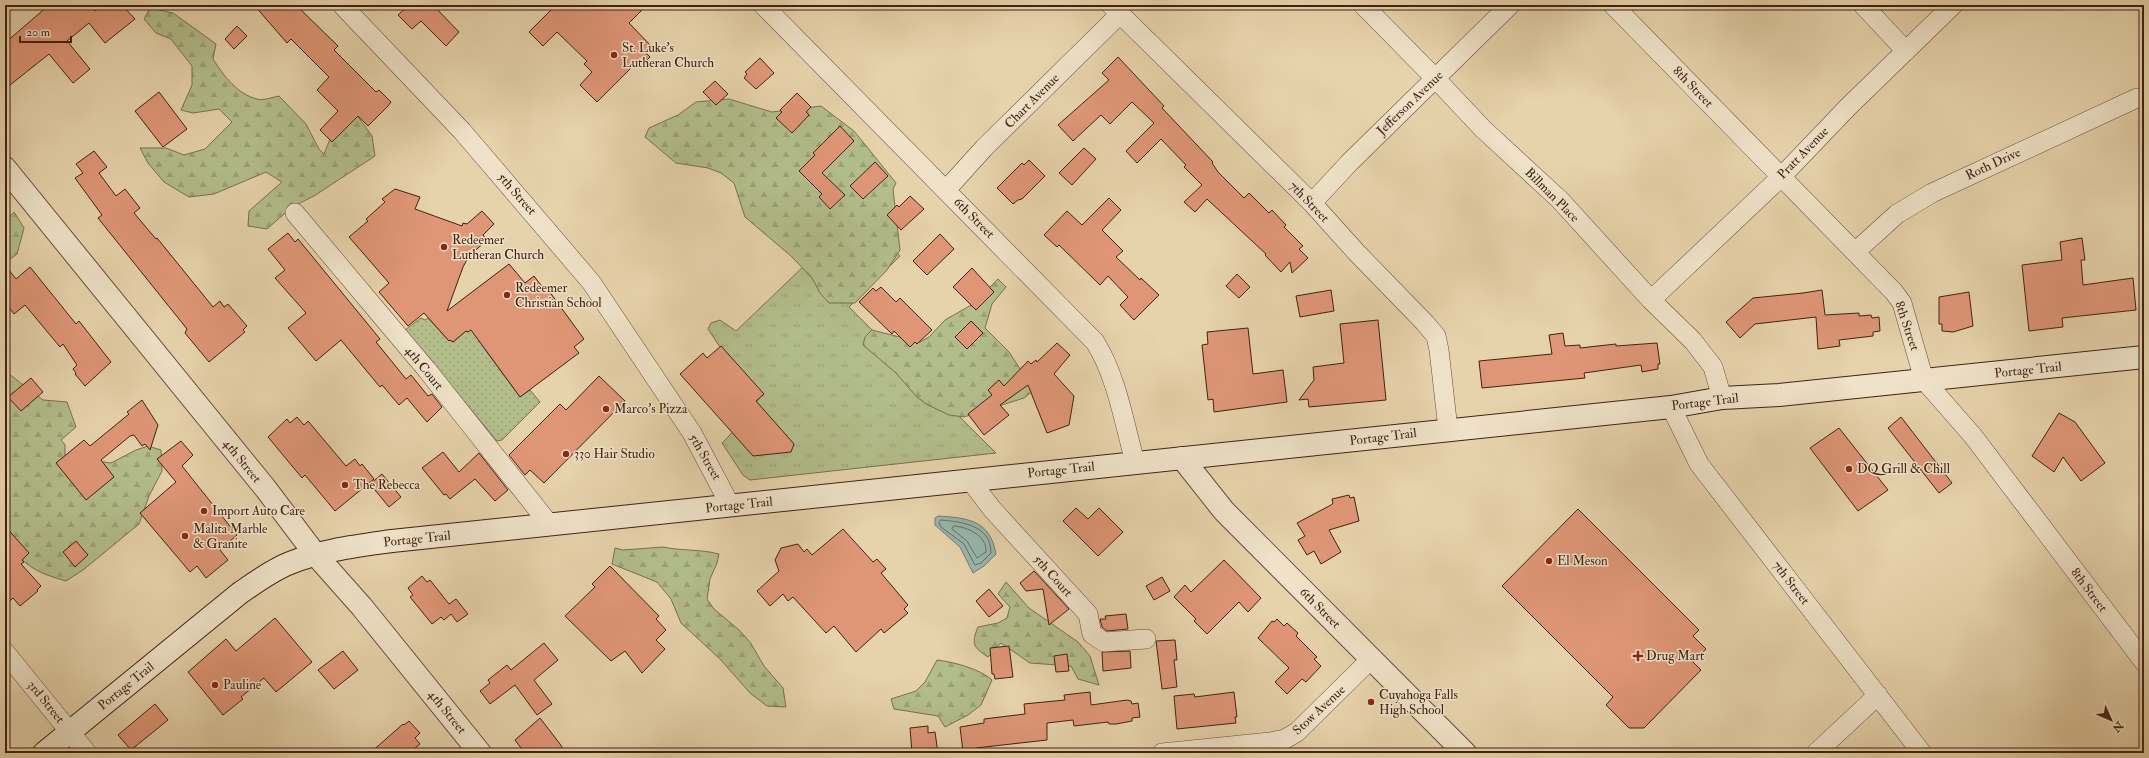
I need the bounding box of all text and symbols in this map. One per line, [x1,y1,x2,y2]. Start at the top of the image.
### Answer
scale bar [20,18,71,44]
text: 20 m [26,25,51,40]
place label: St. Luke's Lutheran Church [622,40,714,71]
marker: St. Luke's Lutheran Church [609,50,619,60]
street label: 8th Street [1669,63,1717,111]
street label: Jefferson Avenue [1373,67,1447,139]
street label: Chart Avenue [1001,70,1063,132]
street label: Pratt Avenue [1774,123,1832,182]
street label: Roth Drive [1963,144,2024,184]
street label: Billman Place [1521,164,1583,226]
street label: 5th Street [494,170,540,218]
street label: 7th Street [1286,178,1332,226]
street label: 6th Street [950,194,998,242]
place label: Redeemer Lutheran Church [452,232,544,263]
marker: Redeemer Lutheran Church [439,242,449,252]
place label: Redeemer Christian School [515,280,602,311]
marker: Redeemer Christian School [502,290,512,300]
street label: 8th Street [1891,299,1923,353]
street label: 4th Court [401,343,447,393]
street label: Portage Trail [1993,358,2063,381]
street label: Portage Trail [1670,390,1740,414]
place label: Marco's Pizza [614,401,688,417]
marker: Marco's Pizza [601,404,611,414]
street label: Portage Trail [1348,425,1418,449]
street label: 5th Street [685,431,725,483]
street label: 4th Street [219,436,265,486]
place label: 330 Hair Studio [574,446,655,462]
marker: 330 Hair Studio [561,449,571,459]
street label: Portage Trail [1026,458,1096,481]
place label: DQ Grill & Chill [1857,461,1951,477]
marker: DQ Grill & Chill [1844,464,1854,474]
place label: The Rebecca [353,477,421,493]
marker: The Rebecca [340,480,350,490]
street label: Portage Trail [704,493,774,516]
place label: Import Auto Care [212,503,306,520]
marker: Import Auto Care [199,506,209,516]
place label: Malita Marble & Granite [193,521,268,552]
street label: Portage Trail [382,527,452,550]
marker: Malita Marble & Granite [180,531,190,541]
street label: 5th Court [1030,552,1076,600]
place label: El Meson [1557,553,1608,569]
marker: El Meson [1544,556,1554,566]
street label: 7th Street [1769,558,1813,608]
street label: 8th Street [2067,565,2111,615]
street label: 6th Street [1296,584,1344,632]
place label: Drug Mart [1646,648,1704,664]
marker: Drug Mart [1633,651,1643,661]
street label: Portage Trail [95,658,158,714]
street label: 3rd Street [24,677,68,727]
place label: Pauline [223,677,262,693]
marker: Pauline [210,680,220,690]
street label: Stow Avenue [1289,681,1349,738]
street label: 4th Street [424,687,470,737]
place label: Cuyahoga Falls High School [1379,687,1459,718]
marker: Cuyahoga Falls High School [1366,697,1376,707]
north arrow [2091,700,2131,740]
text: N [2109,718,2127,736]

